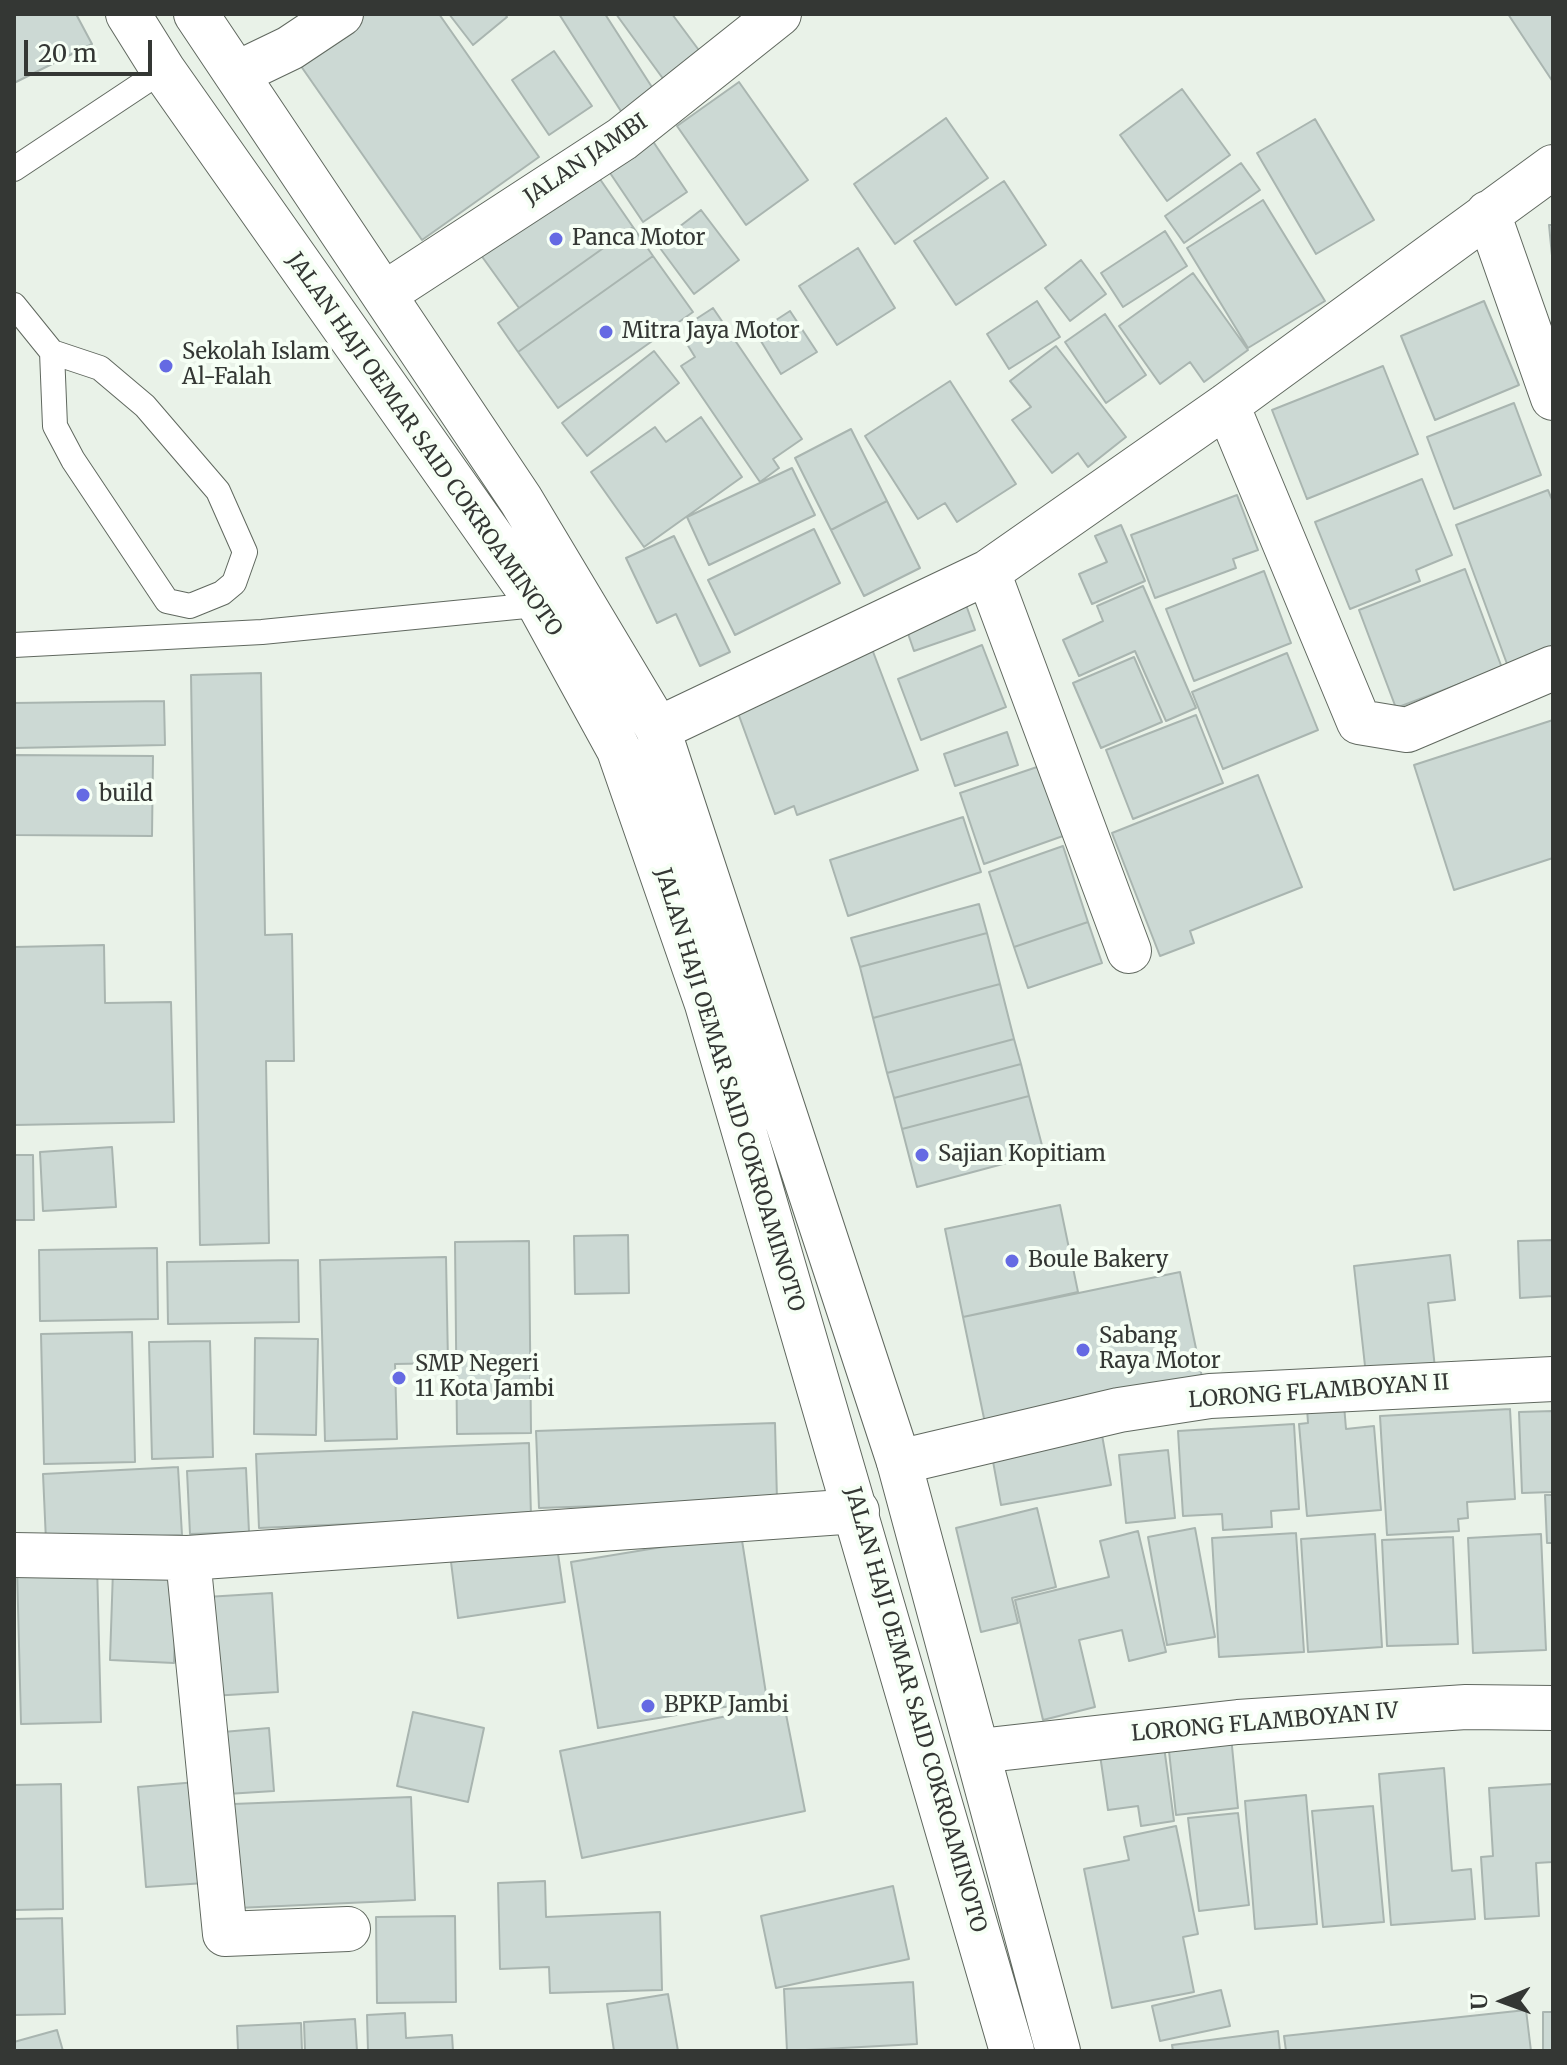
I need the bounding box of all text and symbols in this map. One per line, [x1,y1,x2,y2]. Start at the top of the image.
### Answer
scale bar [28,24,156,74]
text: 20 m [38,38,97,69]
street label: JALAN JAMBI [519,109,653,211]
place label: Panca Motor [572,226,705,252]
marker: Panca Motor [547,230,565,248]
street label: JALAN HAJI OEMAR SAID COKROAMINOTO [281,248,567,642]
place label: Mitra Jaya Motor [622,319,800,345]
marker: Mitra Jaya Motor [597,323,615,341]
place label: Sekolah Islam Al-Falah [182,340,330,392]
marker: Sekolah Islam Al-Falah [157,357,175,375]
place label: build [99,782,153,808]
marker: build [74,786,92,804]
street label: JALAN HAJI OEMAR SAID COKROAMINOTO [649,865,809,1315]
place label: Sajian Kopitiam [938,1142,1106,1168]
marker: Sajian Kopitiam [913,1146,931,1164]
place label: Boule Bakery [1028,1248,1168,1274]
marker: Boule Bakery [1003,1252,1021,1270]
place label: Sabang Raya Motor [1099,1324,1221,1376]
marker: Sabang Raya Motor [1074,1341,1092,1359]
place label: SMP Negeri 11 Kota Jambi [415,1352,555,1404]
marker: SMP Negeri 11 Kota Jambi [390,1369,408,1387]
street label: LORONG FLAMBOYAN II [1188,1370,1450,1414]
street label: JALAN HAJI OEMAR SAID COKROAMINOTO [839,1484,991,1936]
place label: BPKP Jambi [664,1693,789,1719]
marker: BPKP Jambi [639,1697,657,1715]
street label: LORONG FLAMBOYAN IV [1130,1698,1400,1748]
north arrow [1463,1961,1543,2041]
text: U [1465,1993,1493,2010]

